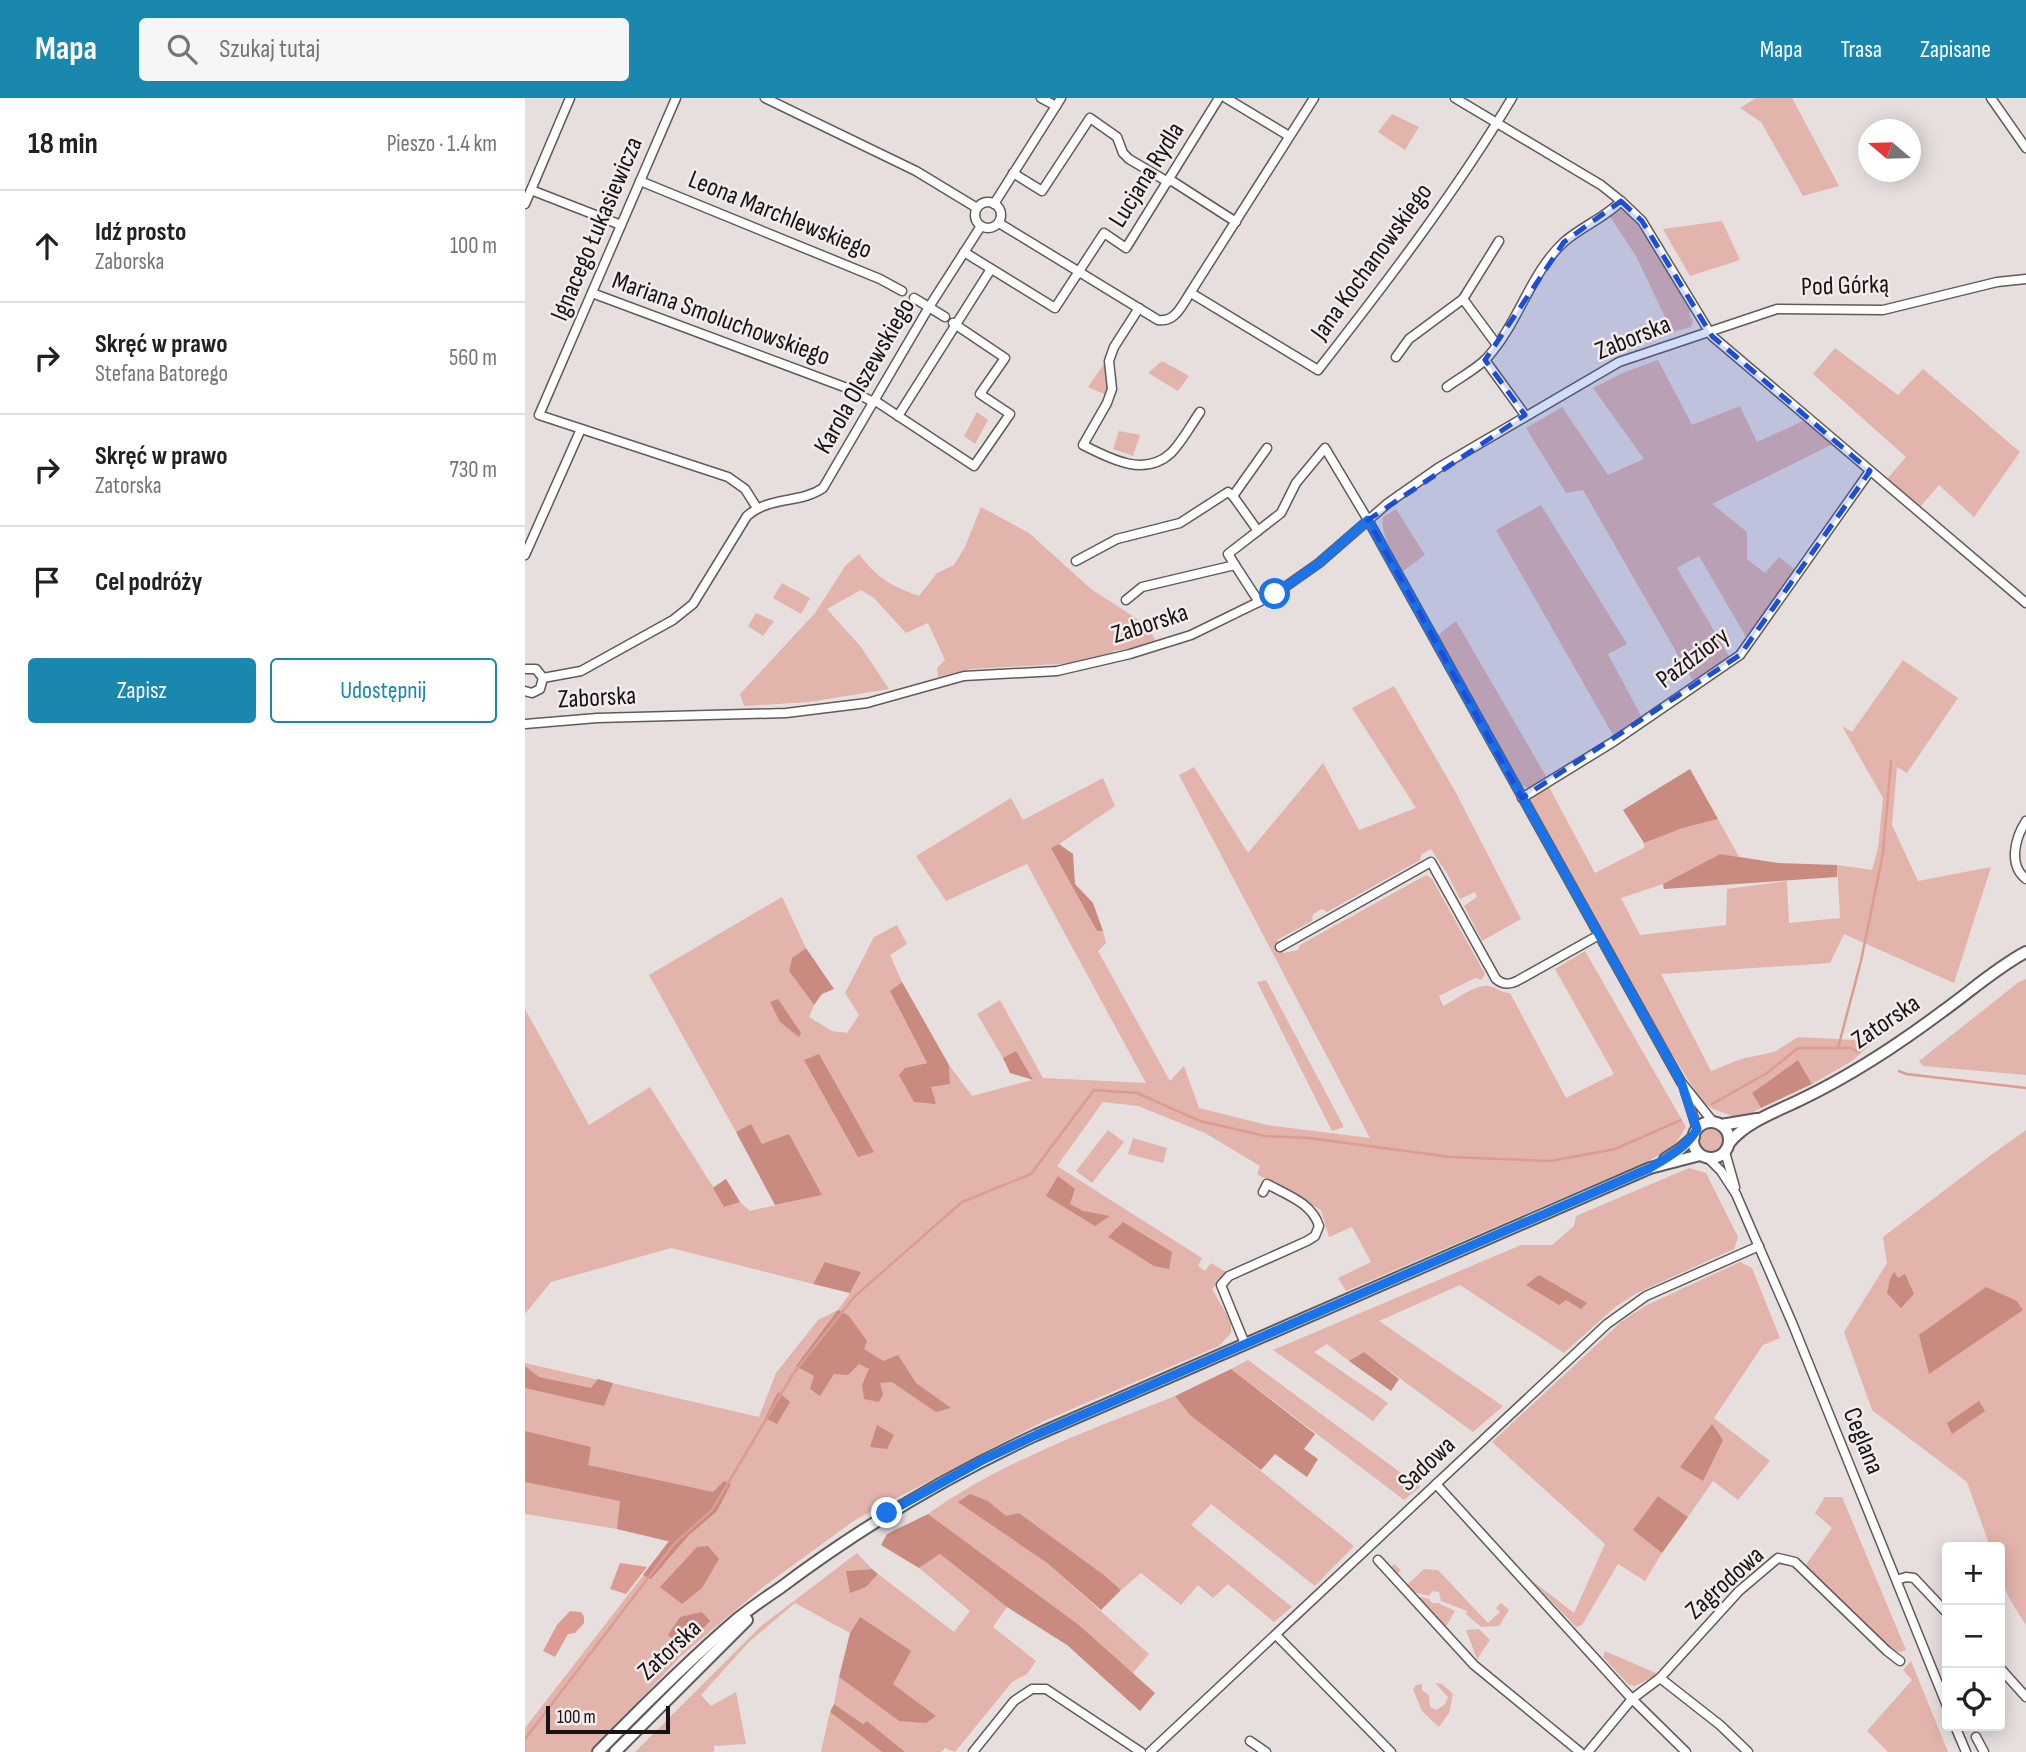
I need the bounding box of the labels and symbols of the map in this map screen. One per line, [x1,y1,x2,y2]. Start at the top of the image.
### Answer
street label: Lucjana Rydla [1103,117,1191,233]
north arrow [1858,119,1921,182]
street label: Ignacego Łukasiewicza [544,132,650,326]
street label: Leona Marchlewskiego [684,164,876,266]
street label: Jana Kochanowskiego [1304,178,1439,347]
street label: Mariana Smoluchowskiego [608,265,834,373]
street label: Pod Górką [1801,269,1889,303]
street label: Karola Olszewskiego [808,293,922,459]
street label: Zaborska [1591,309,1675,367]
route start [1259,578,1290,609]
street label: Zaborska [1108,597,1192,651]
street label: Paździory [1650,621,1736,695]
street label: Zaborska [557,680,637,716]
street label: Zatorska [1846,988,1926,1056]
street label: Ceglana [1836,1403,1890,1479]
street label: Sadowa [1392,1430,1462,1498]
route end [871,1497,902,1528]
street label: Zagrodowa [1680,1540,1770,1626]
street label: Zatorska [632,1613,708,1687]
scale bar [546,1703,670,1735]

